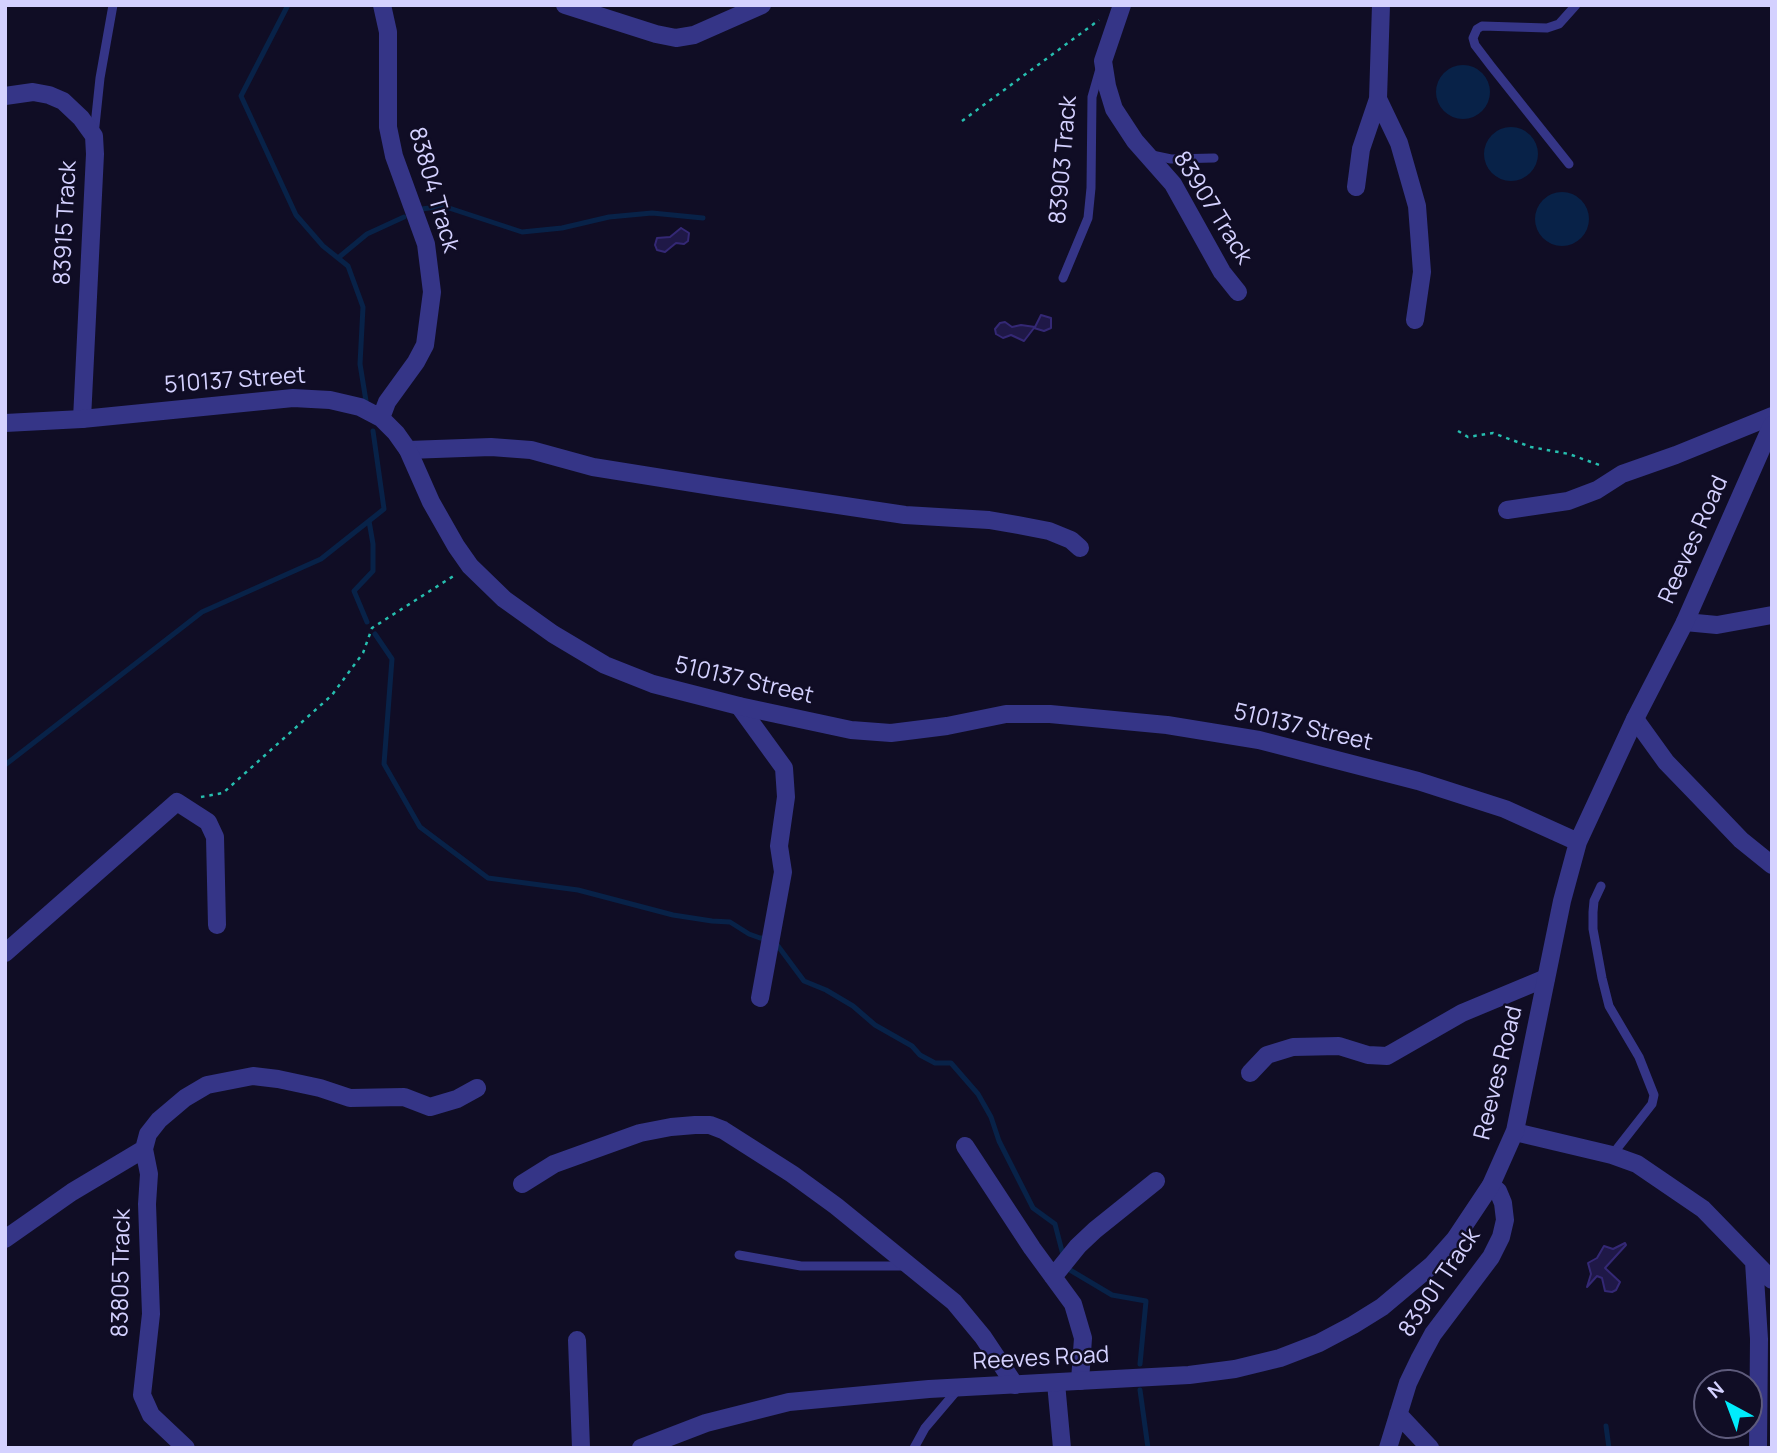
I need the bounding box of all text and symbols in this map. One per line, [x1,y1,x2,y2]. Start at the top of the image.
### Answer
street label: 83903 Track [1045,95,1083,225]
street label: 83804 Track [402,124,464,256]
street label: 83907 Track [1166,146,1258,270]
street label: 83915 Track [49,160,83,286]
street label: 510137 Street [163,362,307,400]
street label: Reeves Road [1654,472,1734,608]
street label: 510137 Street [672,652,816,710]
street label: 510137 Street [1231,699,1375,757]
street label: Reeves Road [1469,1003,1529,1143]
street label: 83805 Track [107,1208,137,1338]
street label: 83901 Track [1394,1223,1486,1343]
street label: Reeves Road [972,1342,1110,1376]
north arrow [1693,1369,1763,1439]
text: N [1702,1375,1729,1404]

